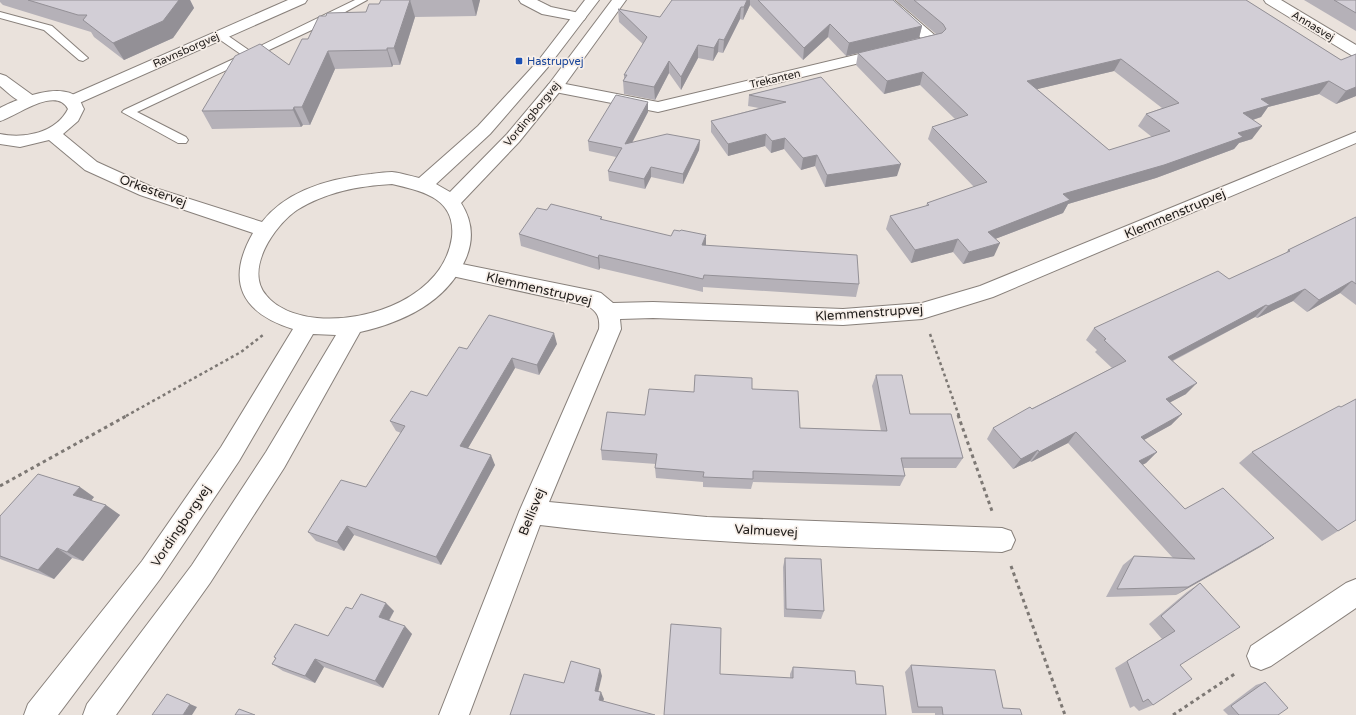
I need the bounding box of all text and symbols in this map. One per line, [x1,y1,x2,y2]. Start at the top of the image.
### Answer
street label: Annasvej [1289,8,1337,44]
street label: Ravnsborgvej [151,30,221,70]
place label: Hastrupvej [527,55,584,68]
marker: Hastrupvej [514,56,524,66]
street label: Trekanten [748,67,802,91]
street label: Vordingborgvej [501,79,563,149]
street label: Orkestervej [117,171,189,211]
street label: Klemmenstrupvej [1122,186,1228,242]
street label: Klemmenstrupvej [485,269,593,309]
street label: Klemmenstrupvej [815,301,923,325]
street label: Vordingborgvej [148,482,214,570]
street label: Bellisvej [515,486,549,538]
street label: Valmuevej [734,521,798,541]

